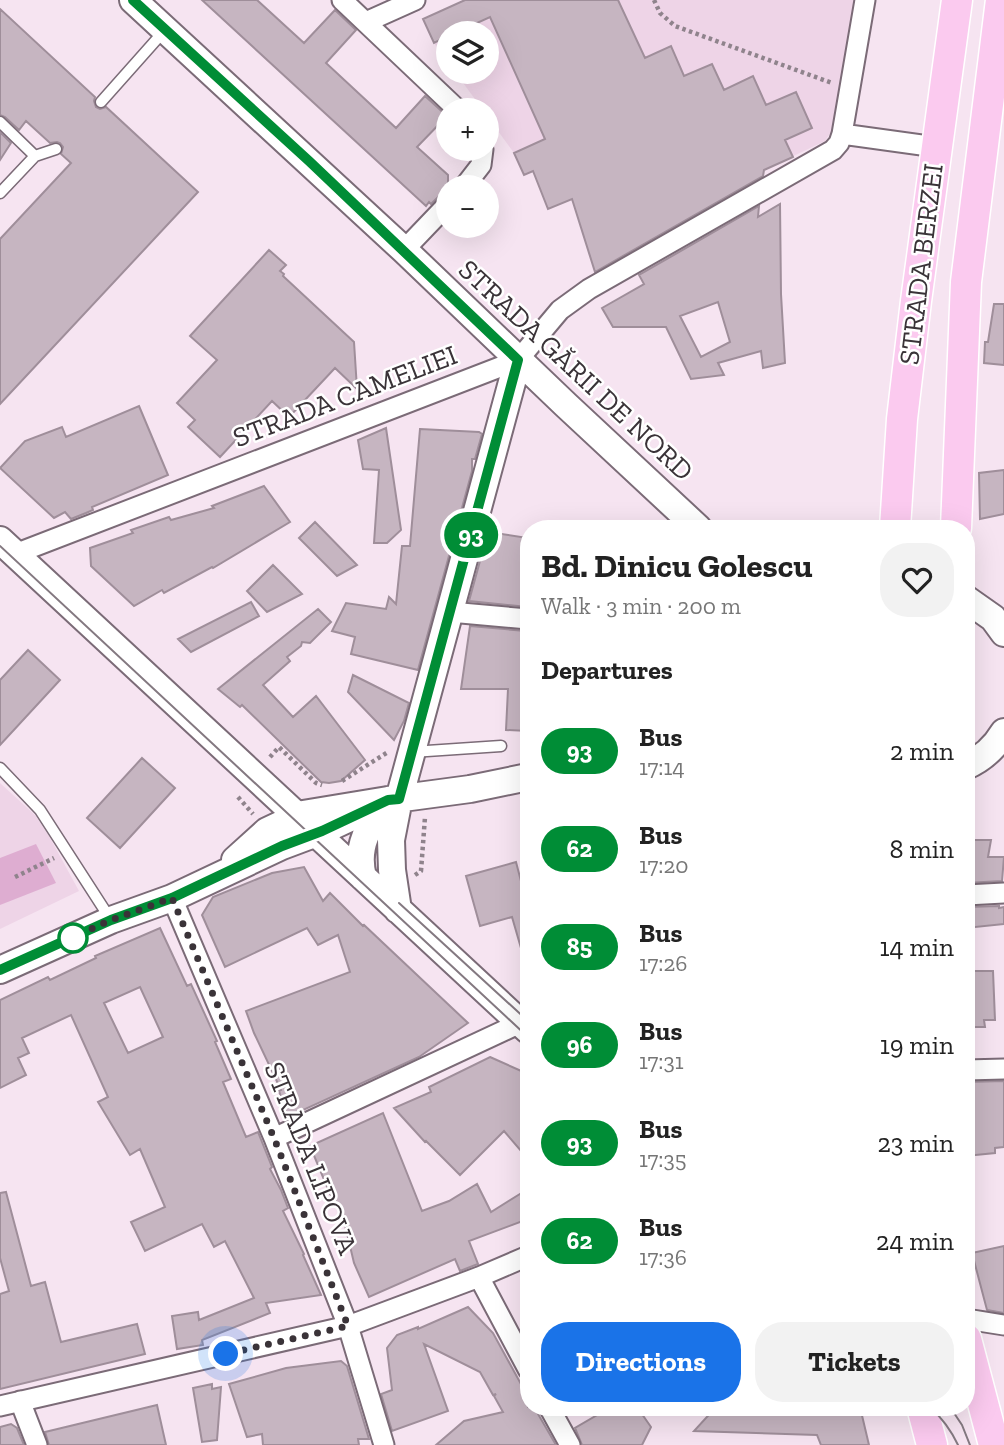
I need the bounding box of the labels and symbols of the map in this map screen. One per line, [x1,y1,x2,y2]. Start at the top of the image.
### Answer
street label: STRADA BERZEI [892,162,950,366]
street label: STRADA GĂRII DE NORD [452,253,700,487]
street label: STRADA CAMELIEI [228,338,462,454]
line badge: 93 [440,512,503,558]
unlabelled marker [58,923,88,953]
street label: STRADA LIPOVA [257,1057,365,1260]
your location [208,1336,243,1371]

